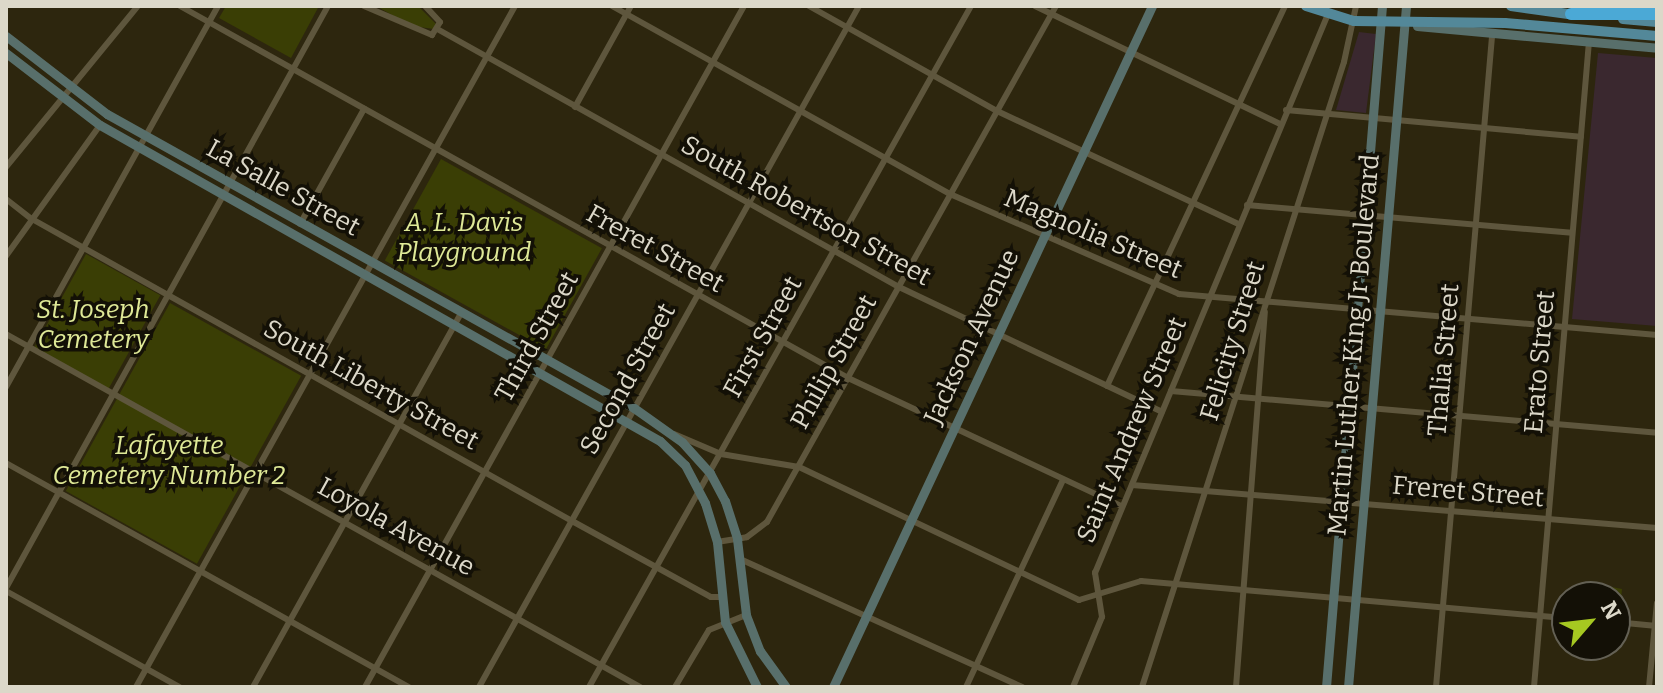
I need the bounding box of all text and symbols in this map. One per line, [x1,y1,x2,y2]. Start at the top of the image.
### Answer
street label: South Robertson Street [676,129,936,293]
street label: La Salle Street [201,133,365,243]
street label: Martin Luther King Jr Boulevard [1322,153,1386,537]
street label: Magnolia Street [999,182,1187,286]
street label: Freret Street [581,198,729,300]
park label: A. L. Davis Playground [396,207,532,268]
street label: Jackson Avenue [918,245,1026,429]
street label: Felicity Street [1194,257,1272,425]
street label: Third Street [489,267,585,407]
street label: First Street [717,271,809,403]
street label: Thalia Street [1422,282,1466,438]
street label: Erato Street [1518,289,1562,435]
street label: Philip Street [784,290,884,434]
park label: St. Joseph Cemetery [36,294,150,356]
street label: Second Street [574,298,682,460]
street label: South Liberty Street [258,313,484,457]
street label: Saint Andrew Street [1070,313,1194,547]
park label: Lafayette Cemetery Number 2 [53,430,285,492]
street label: Freret Street [1391,470,1545,514]
street label: Loyola Avenue [312,471,480,583]
north arrow [1551,581,1631,661]
text: N [1595,597,1627,624]

